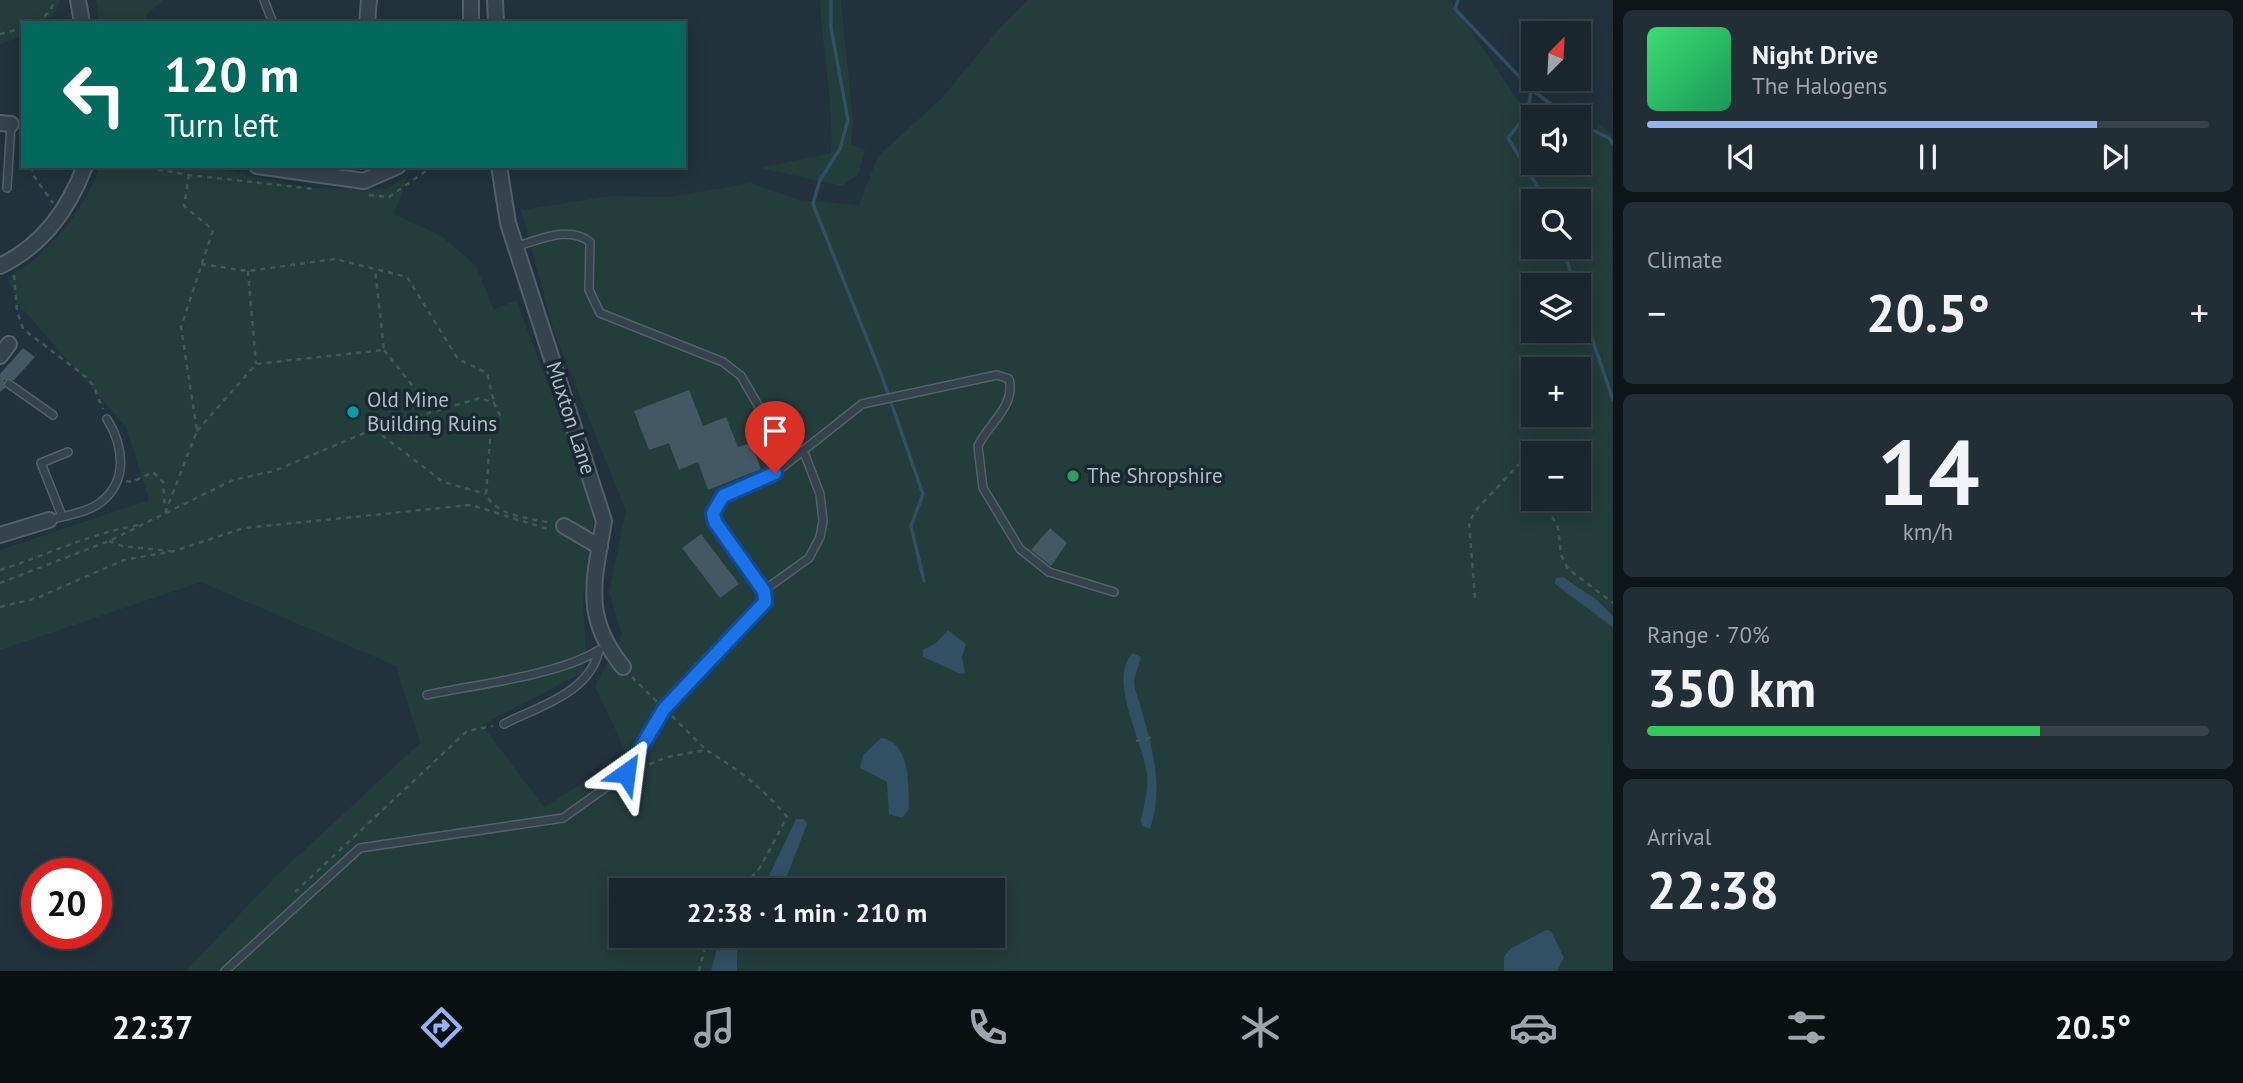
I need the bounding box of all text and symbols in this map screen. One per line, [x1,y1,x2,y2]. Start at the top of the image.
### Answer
north arrow [1521,21,1591,91]
map controls [1521,21,1591,511]
text: Night Drive [1752,38,1878,71]
text: 120 m [164,42,299,106]
icon: left [49,49,140,140]
text: The Halogens [1752,71,1887,100]
text: Turn left [164,104,279,146]
button: sound [1521,105,1591,175]
icon: previous [1722,138,1760,176]
icon: pause [1909,138,1947,176]
icon: next [2096,138,2134,176]
button: search [1521,189,1591,259]
text: Climate [1647,245,1722,274]
button: layers [1521,273,1591,343]
text: 20.5° [1866,279,1990,346]
text: − [1647,288,1666,337]
text: + [2190,288,2209,337]
button: + [1521,357,1591,427]
street label: Muxton Lane [541,358,602,478]
place label: Old Mine Building Ruins [367,386,497,437]
pin [745,401,805,473]
marker: Old Mine Building Ruins [345,404,361,420]
icon: arrive [756,412,794,450]
text: 14 [1876,412,1980,530]
button: − [1521,441,1591,511]
place label: The Shropshire [1087,462,1223,489]
marker: The Shropshire [1065,468,1081,484]
text: km/h [1903,517,1953,546]
text: Range · 70% [1647,620,1770,649]
text: 350 km [1647,654,1816,721]
position arrow [589,736,663,810]
text: Arrival [1647,822,1711,851]
text: 22:38 [1647,856,1779,923]
speed limit sign: 20 [21,858,112,949]
text: 22:38 · 1 min · 210 m [687,896,927,929]
icon: directions [417,1003,466,1052]
icon: music [690,1003,739,1052]
icon: phone [963,1003,1012,1052]
icon: climate [1236,1003,1285,1052]
icon: car [1509,1003,1558,1052]
icon: filters [1782,1003,1831,1052]
text: 22:37 [112,1006,193,1048]
text: 20.5° [2055,1006,2131,1048]

